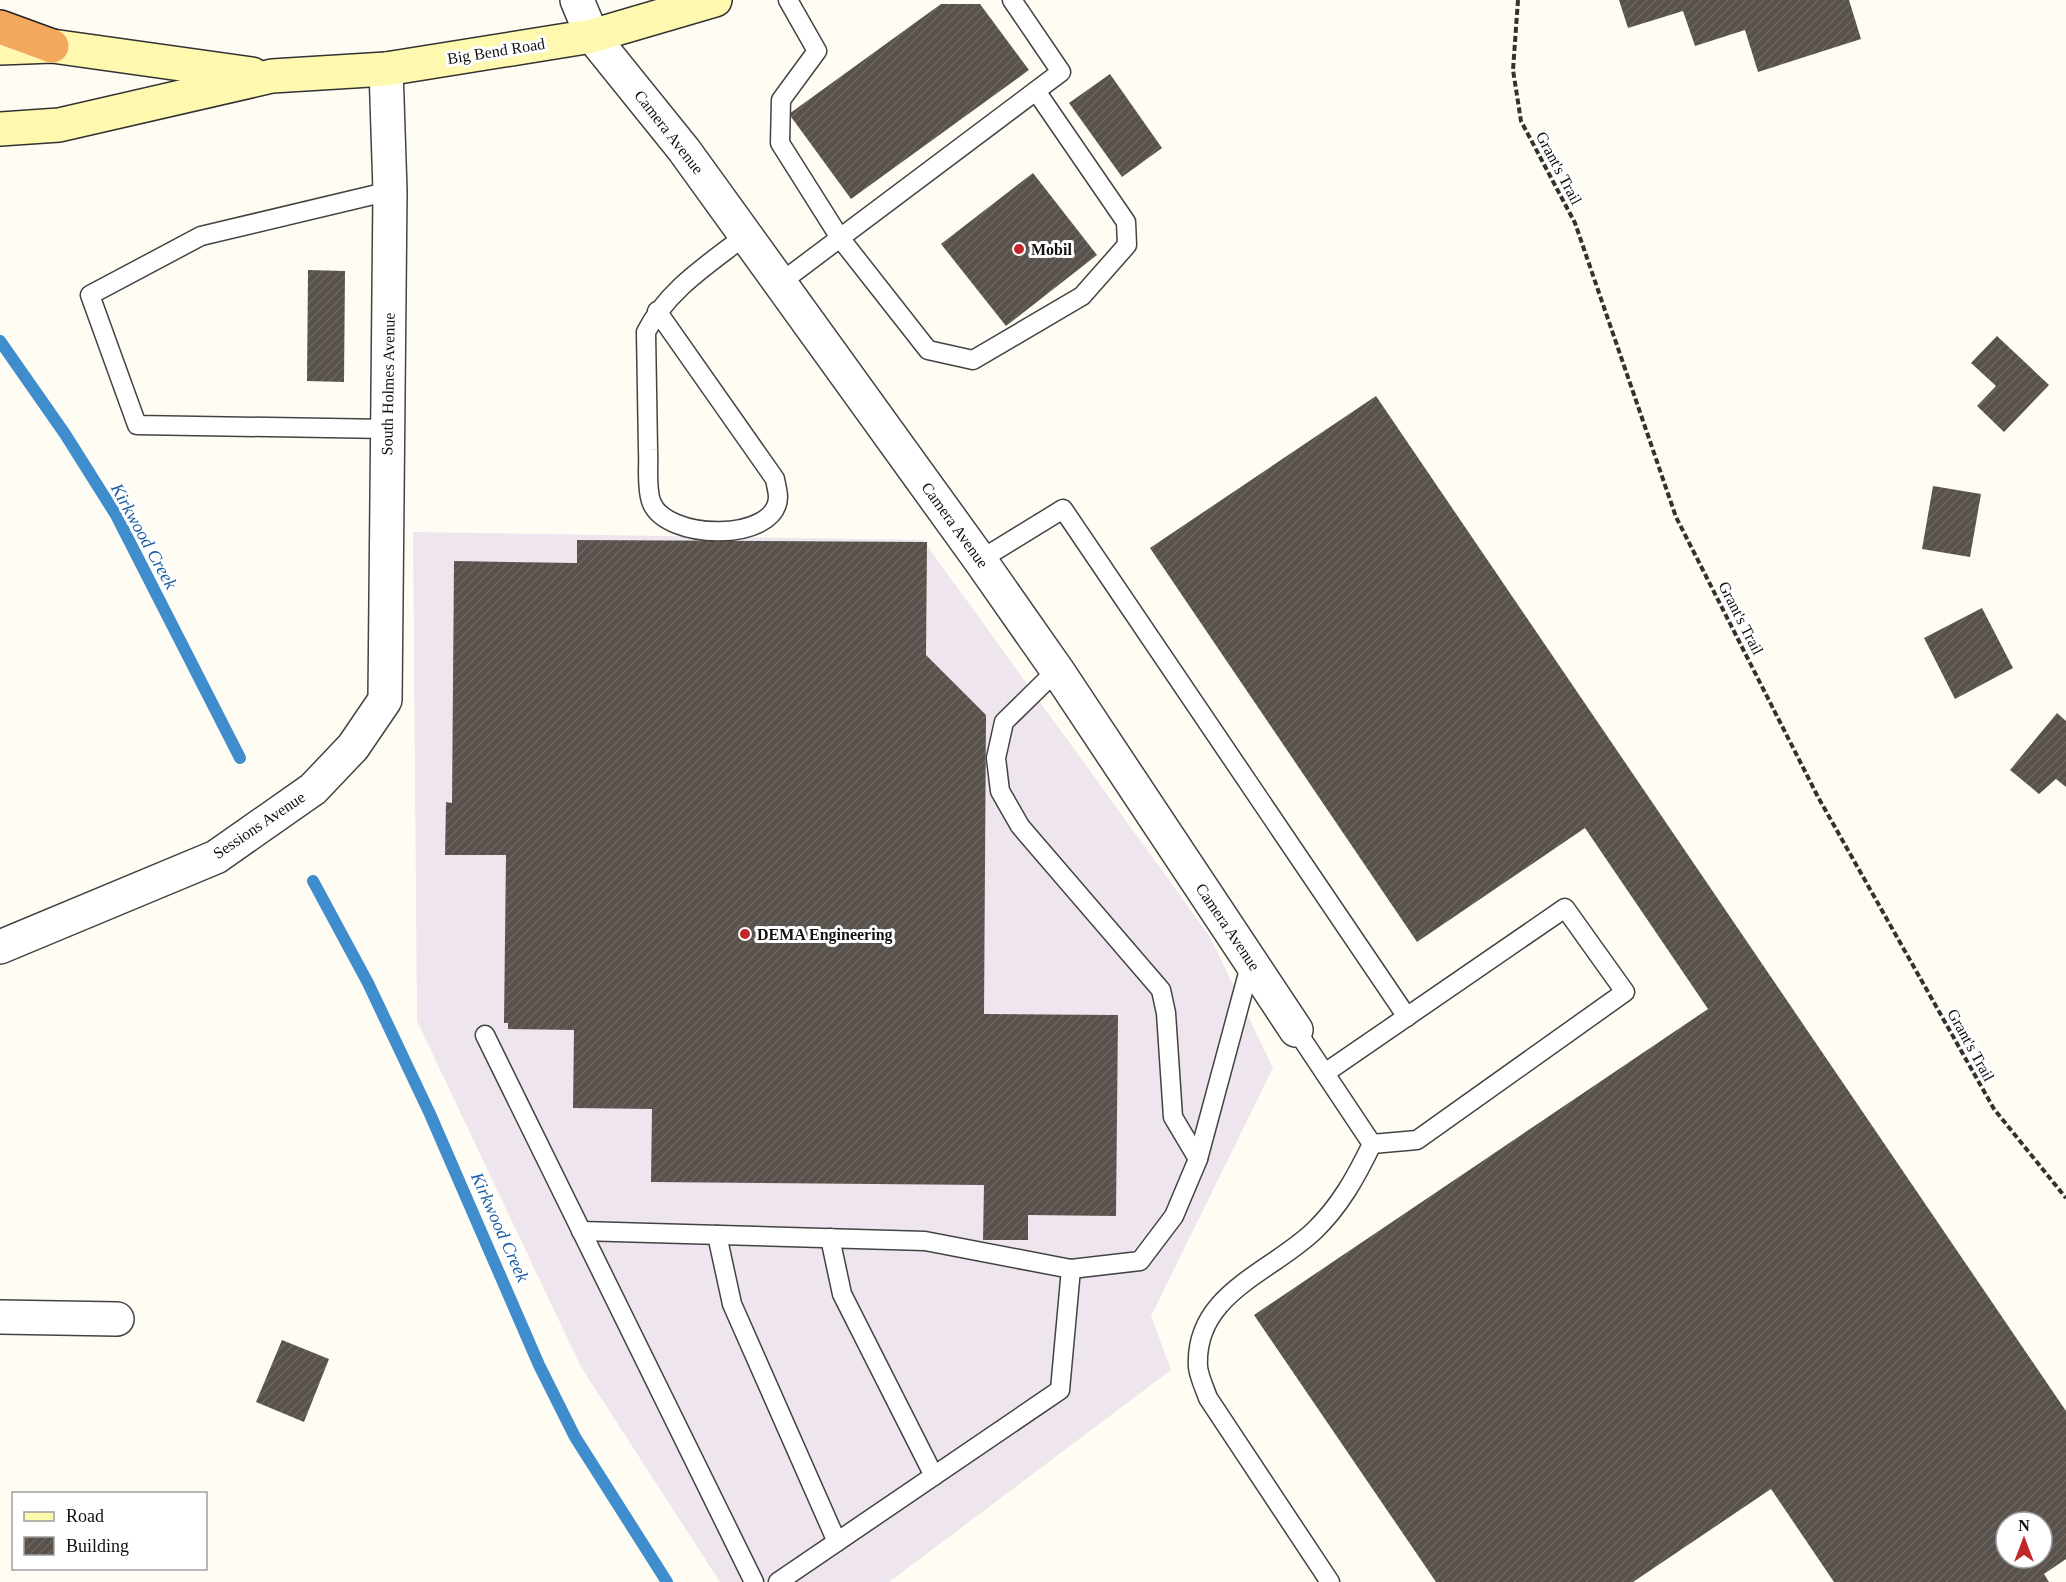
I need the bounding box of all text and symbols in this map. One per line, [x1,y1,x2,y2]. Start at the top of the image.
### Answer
street label: Big Bend Road [446,35,546,68]
street label: Camera Avenue [631,87,707,177]
street label: Grant's Trail [1533,129,1585,208]
place label: Mobil [1031,241,1072,258]
marker: Mobil [1012,242,1026,256]
street label: South Holmes Avenue [378,312,398,456]
water label: Kirkwood Creek [106,479,182,593]
street label: Camera Avenue [918,479,992,571]
street label: Grant's Trail [1715,579,1767,658]
street label: Sessions Avenue [210,788,308,862]
street label: Camera Avenue [1193,880,1263,974]
place label: DEMA Engineering [757,926,893,944]
marker: DEMA Engineering [738,927,752,941]
street label: Grant's Trail [1944,1006,1998,1084]
water label: Kirkwood Creek [466,1168,534,1286]
legend [12,1492,207,1570]
text: Road [66,1506,104,1526]
north arrow [1994,1510,2054,1570]
text: N [2018,1517,2030,1534]
text: Building [66,1536,129,1556]

